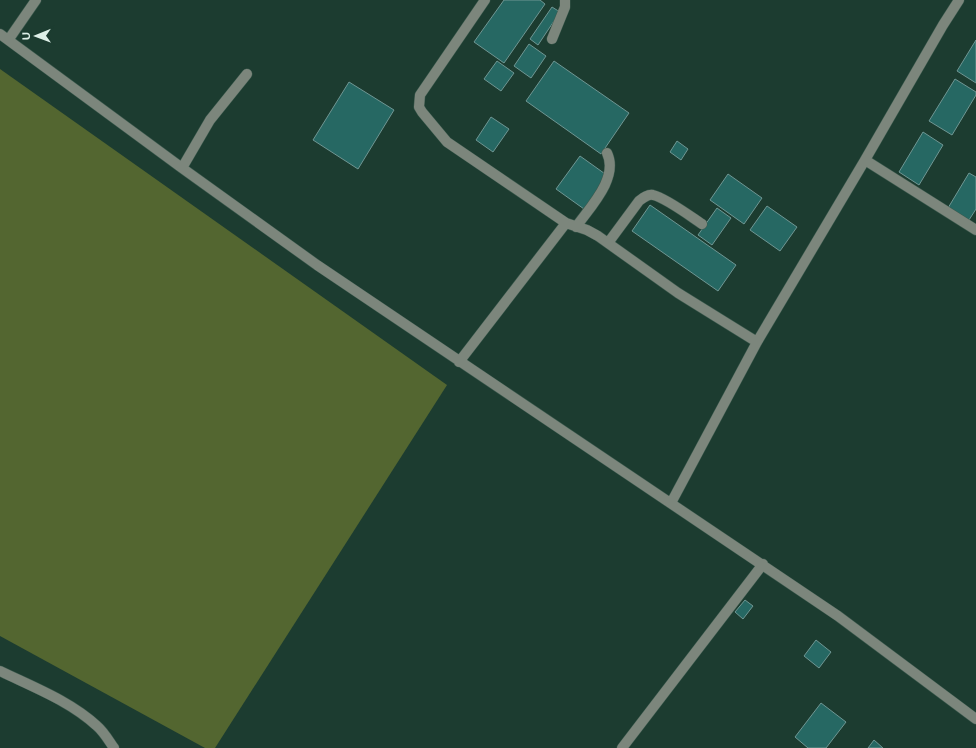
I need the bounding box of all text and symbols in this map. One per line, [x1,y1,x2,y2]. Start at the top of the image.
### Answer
north arrow [16,16,56,56]
text: U [20,32,32,40]

